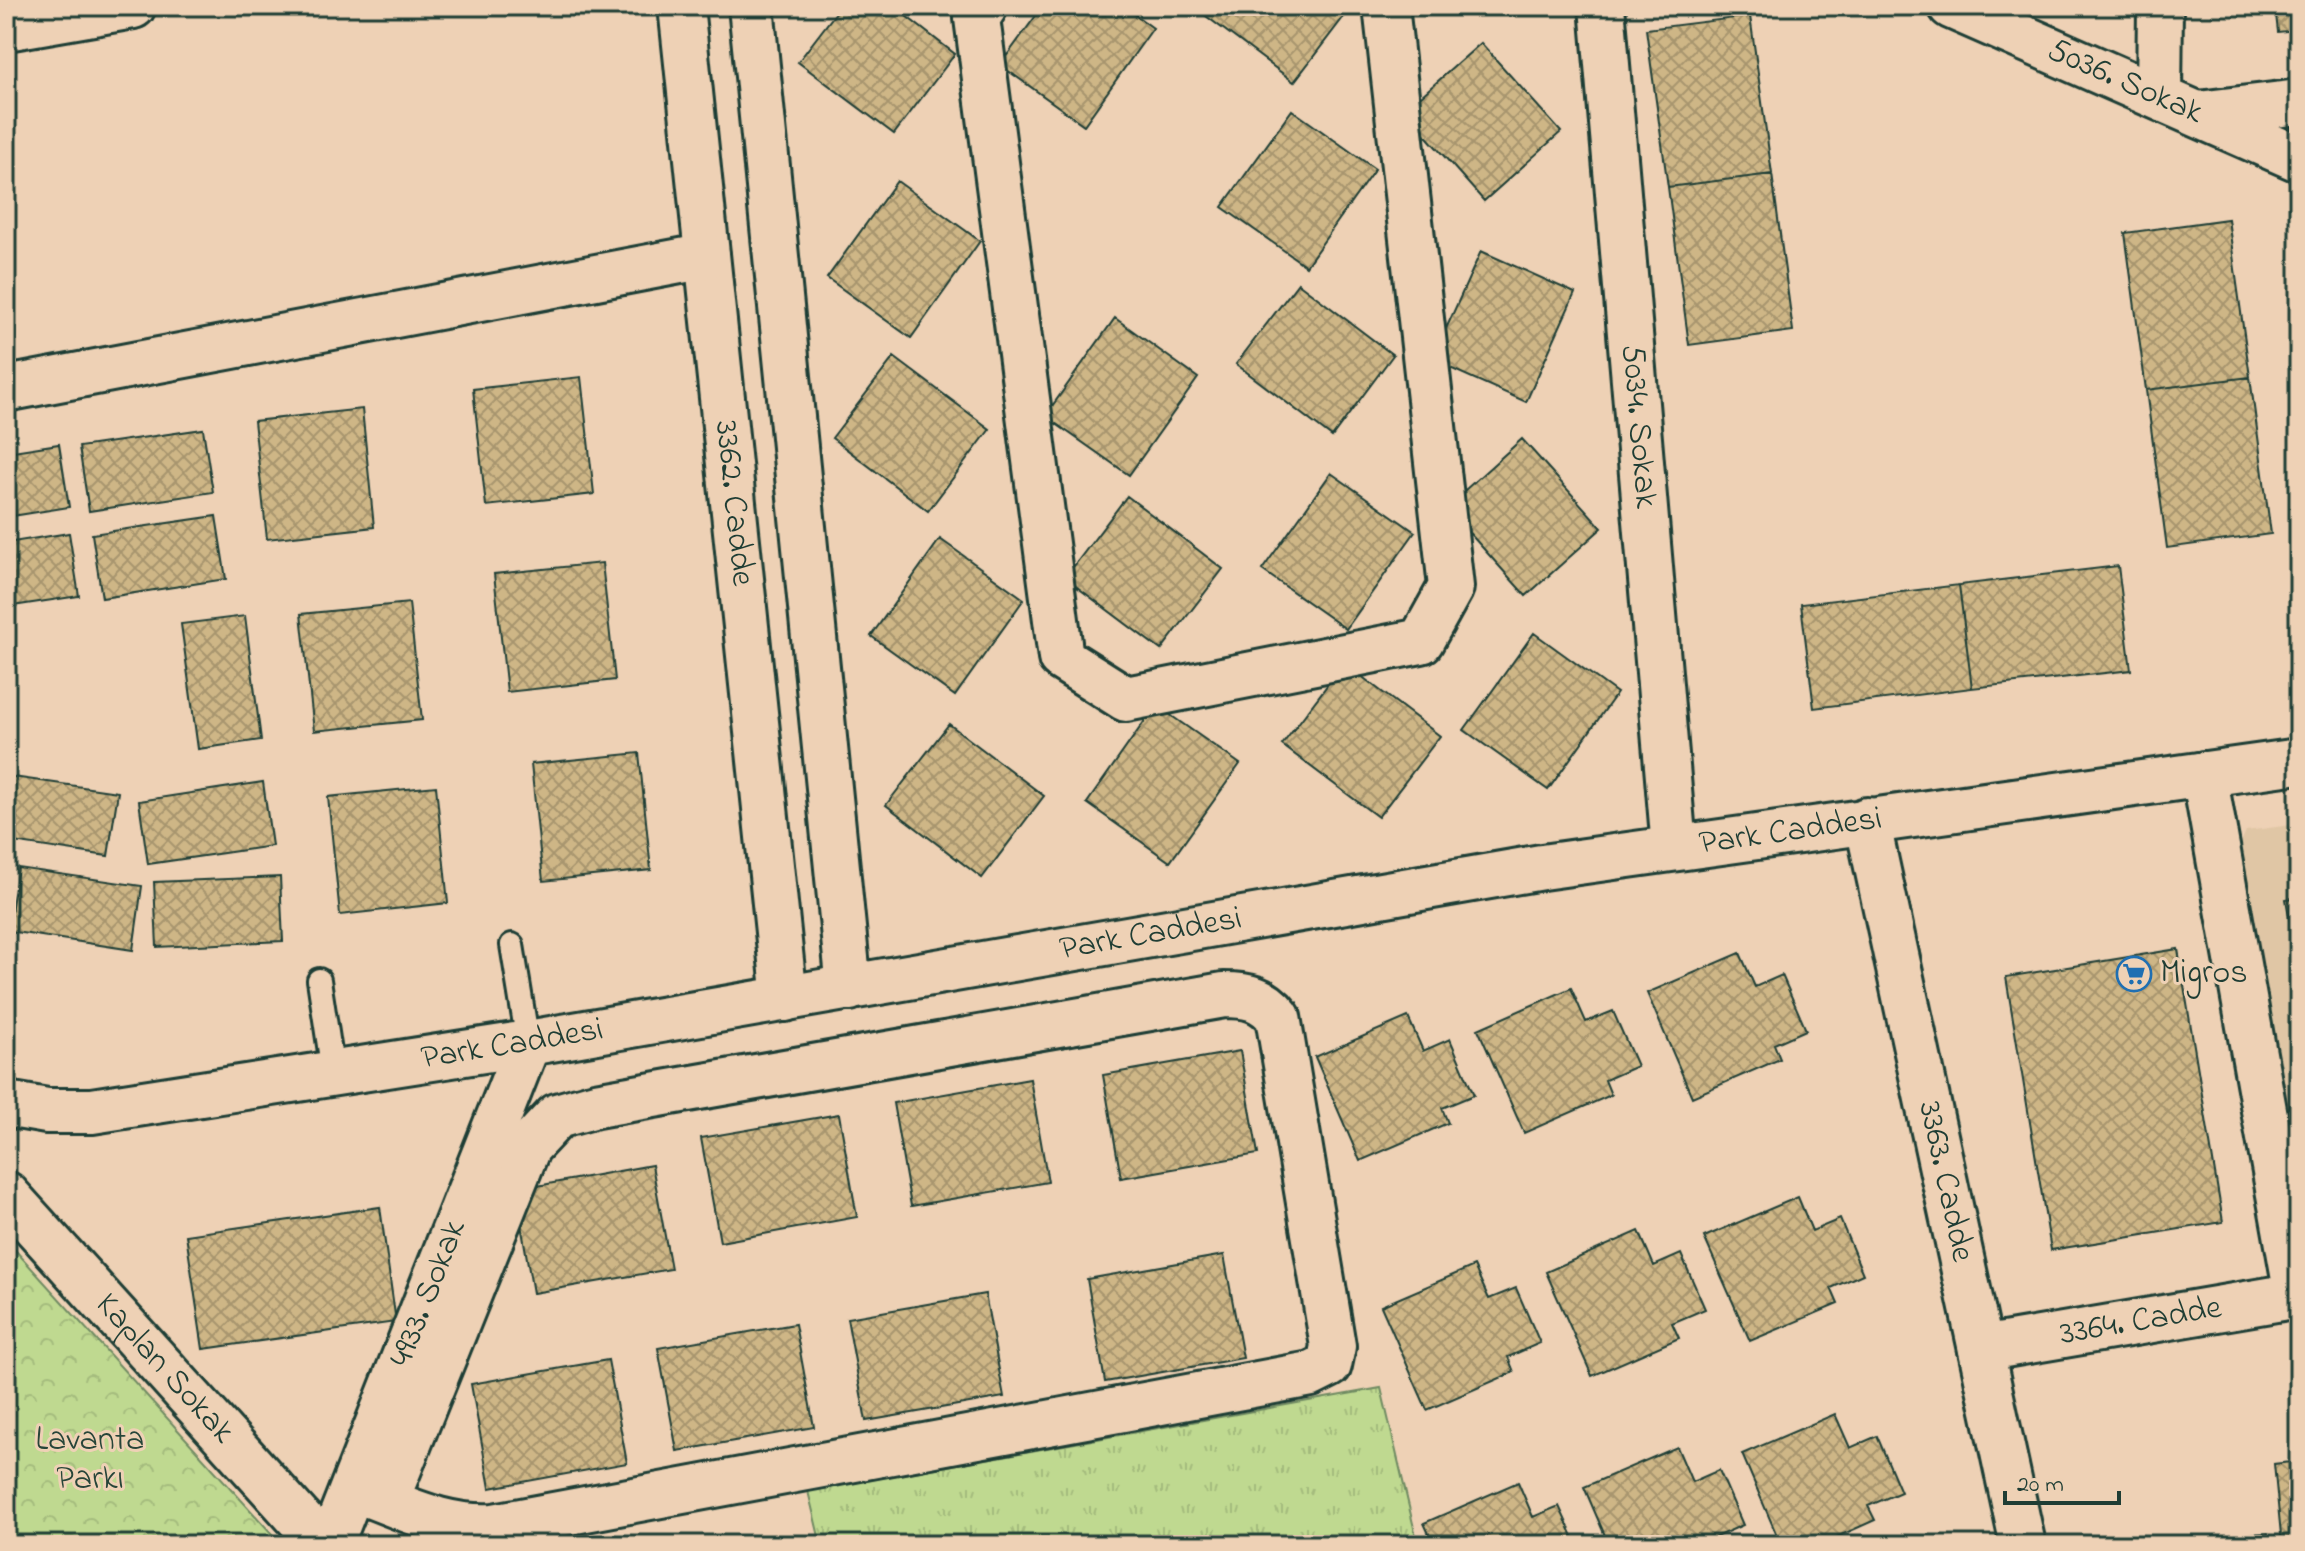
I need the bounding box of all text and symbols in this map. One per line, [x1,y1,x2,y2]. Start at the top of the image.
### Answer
street label: 5036. Sokak [2039,26,2211,139]
street label: 5034. Sokak [1606,342,1670,511]
street label: 3362. Cadde [700,418,767,589]
street label: Park Caddesi [1696,795,1885,870]
street label: Park Caddesi [1056,895,1246,975]
place label: Migros [2160,949,2248,999]
supermarket icon: Migros [2115,955,2153,993]
street label: Park Caddesi [418,1005,607,1084]
street label: 3363. Cadde [1903,1097,1987,1267]
street label: 4933. Sokak [377,1213,481,1375]
street label: Kaplan Sokak [82,1282,246,1456]
street label: 3364. Cadde [2056,1283,2226,1360]
park label: Lavanta Parkı [36,1416,144,1505]
scale bar [2005,1455,2119,1505]
text: 20 m [2017,1468,2064,1503]

